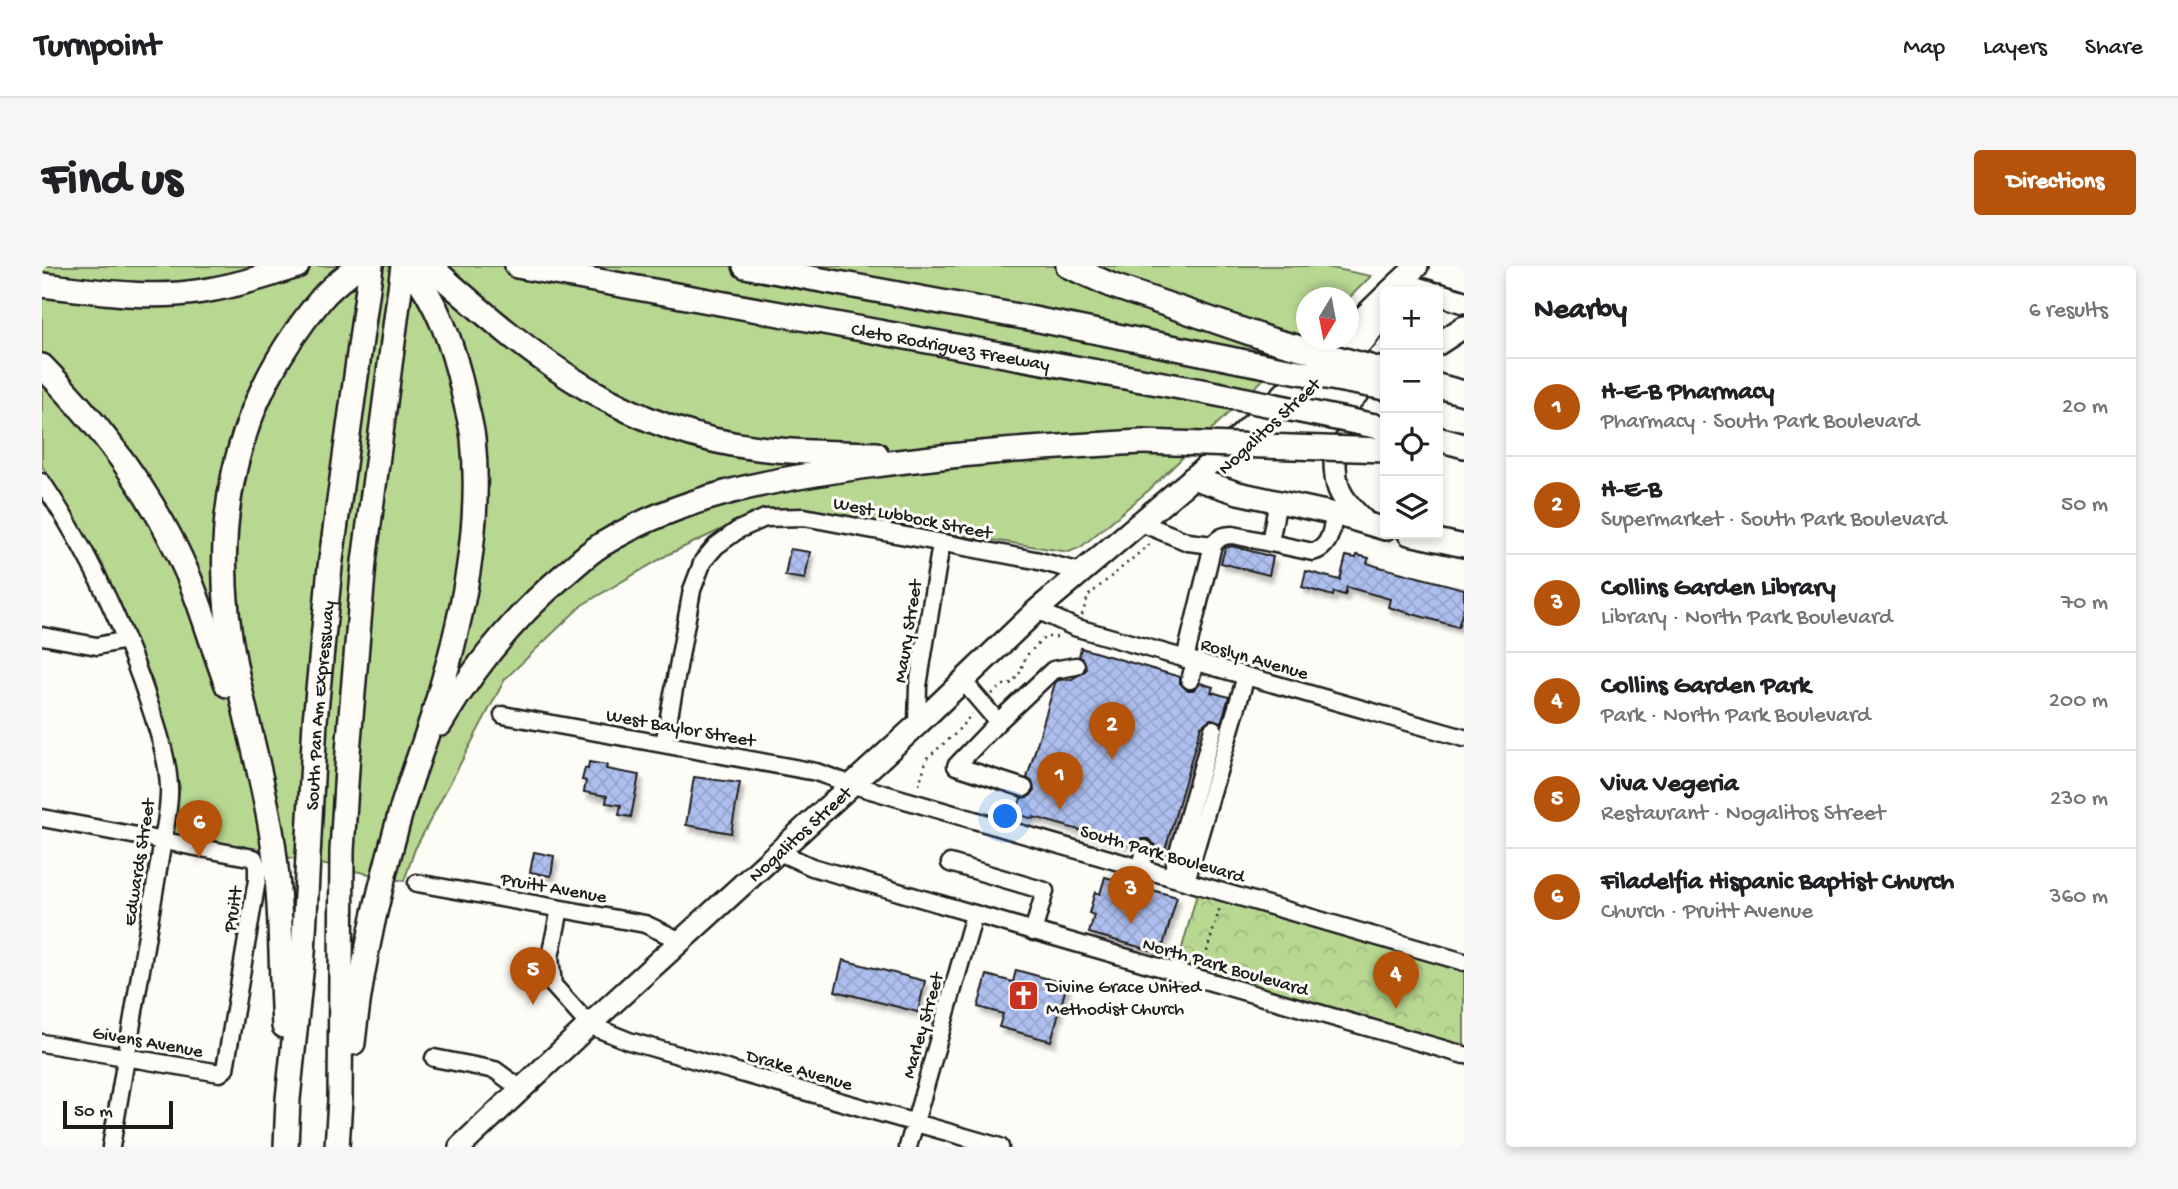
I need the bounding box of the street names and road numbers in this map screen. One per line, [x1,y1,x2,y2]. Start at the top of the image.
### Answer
street label: Cleto Rodriguez Freeway [849,319,1052,378]
street label: Nogalitos Street [1214,373,1328,481]
street label: West Lubbock Street [831,493,996,547]
street label: Maury Street [890,576,929,685]
street label: South Pan Am Expressway [302,599,342,811]
street label: Roslyn Avenue [1198,634,1311,687]
street label: West Baylor Street [604,705,759,754]
street label: Nogalitos Street [745,781,859,889]
street label: Edwards Street [119,795,162,928]
street label: South Park Boulevard [1077,821,1249,890]
street label: Pruitt Avenue [498,869,608,910]
street label: Pruitt [219,883,250,935]
street label: North Park Boulevard [1139,934,1312,1004]
street label: Marley Street [898,968,951,1082]
street label: Givens Avenue [90,1022,205,1065]
street label: Drake Avenue [741,1045,855,1098]

